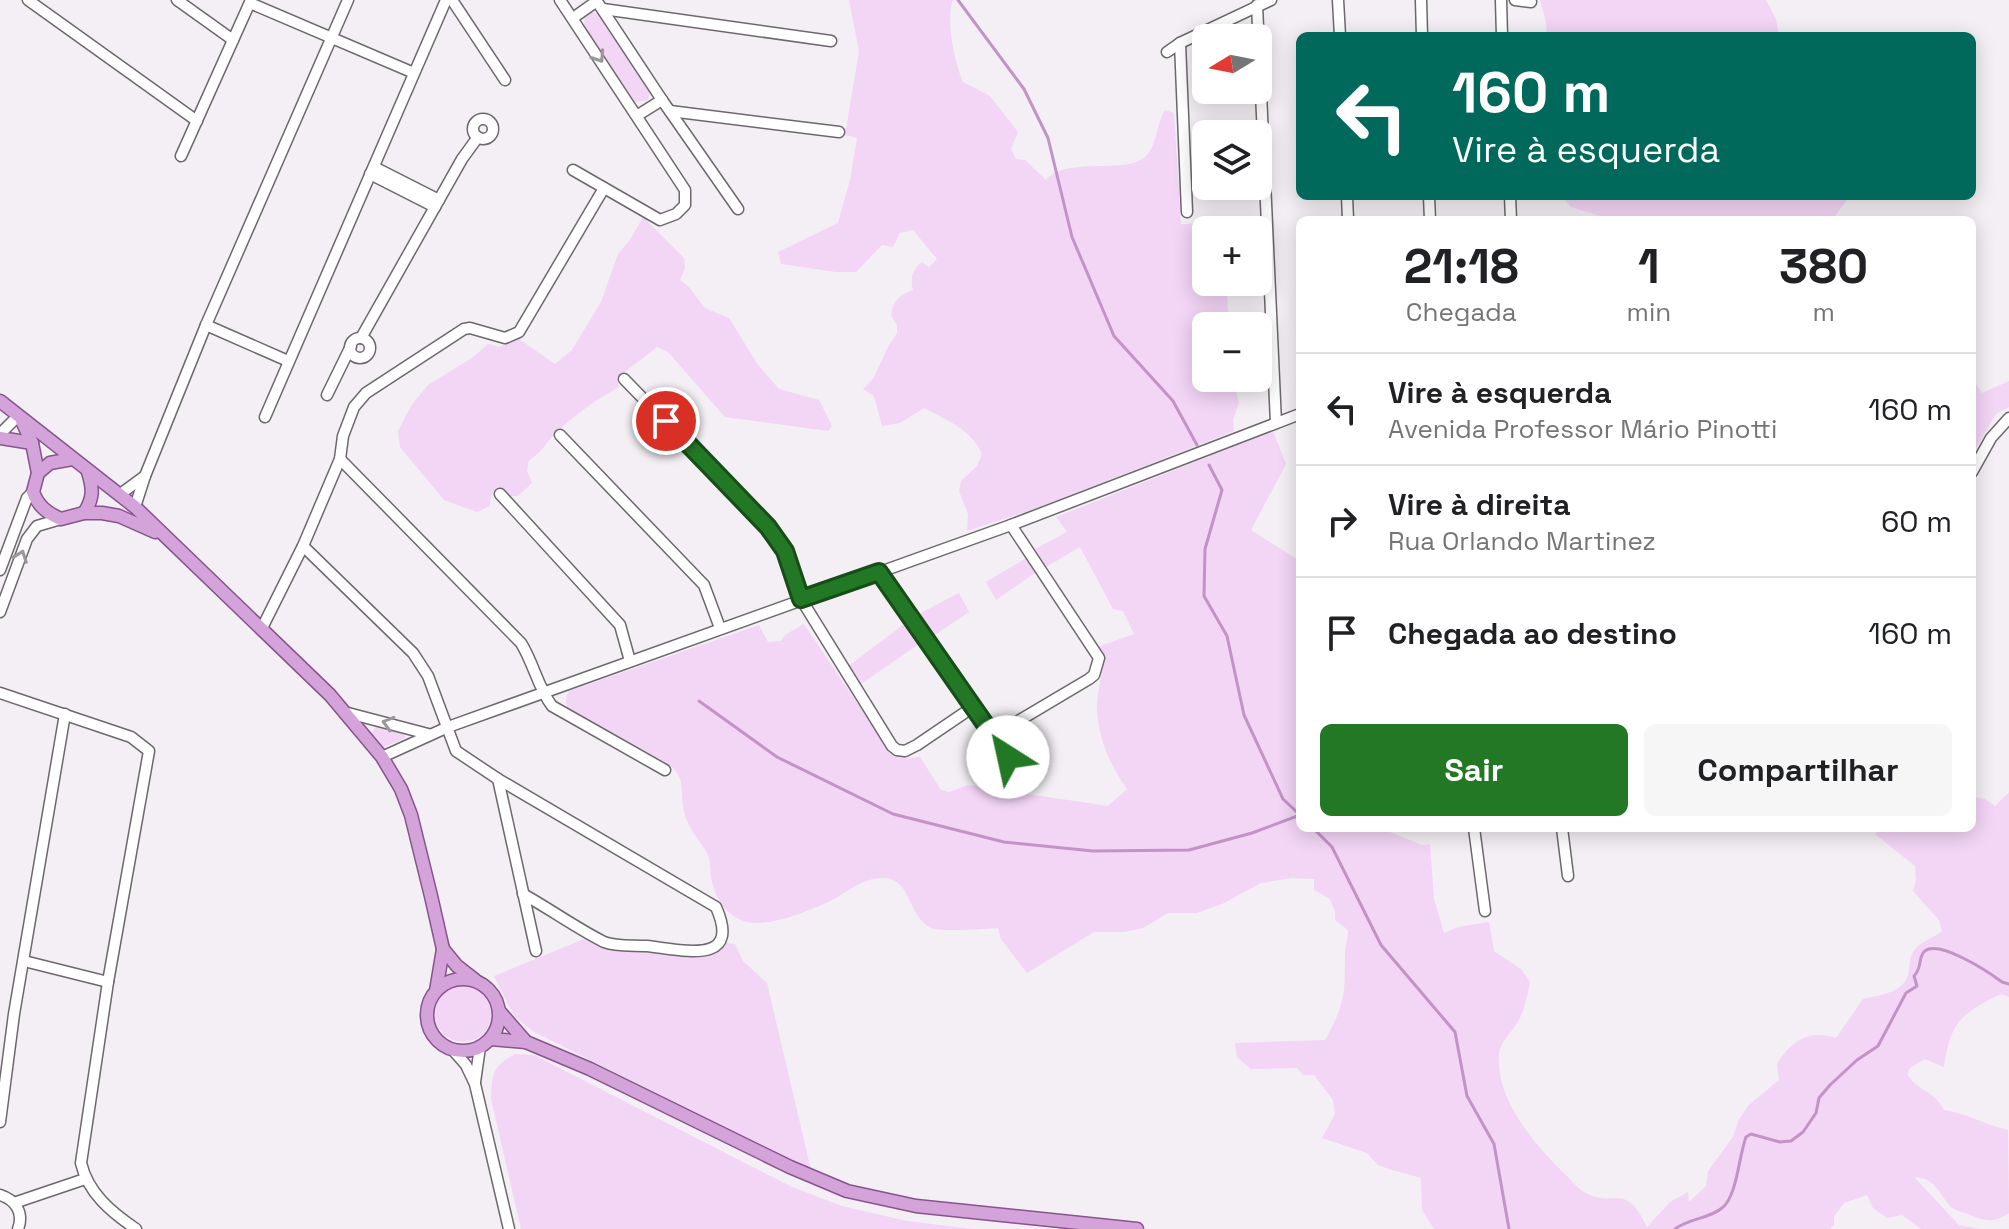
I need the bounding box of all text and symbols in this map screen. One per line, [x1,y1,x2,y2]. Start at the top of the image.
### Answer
north arrow [1192,24,1272,104]
map controls [1192,24,1272,392]
one-way arrow [589,49,604,63]
text: 160 m [1452,57,1610,128]
icon: left [1320,64,1424,168]
button: layers [1192,120,1272,200]
text: Vire à esquerda [1452,127,1720,173]
button: + [1192,216,1272,296]
text: 21:18 [1404,236,1519,297]
text: 1 [1638,236,1660,297]
text: 380 [1779,236,1868,297]
text: Chegada [1406,295,1517,329]
text: min [1627,295,1671,329]
text: m [1812,295,1835,329]
button: − [1192,312,1272,392]
text: Vire à esquerda [1388,373,1612,412]
pin [632,387,700,455]
icon: left [1320,387,1364,431]
text: 160 m [1868,390,1952,429]
icon: arrive [644,399,688,443]
text: Avenida Professor Mário Pinotti [1388,412,1777,446]
text: Vire à direita [1388,485,1571,524]
icon: right [1320,499,1364,543]
text: 60 m [1881,502,1952,541]
text: Rua Orlando Martinez [1388,524,1656,558]
one-way arrow [11,550,28,564]
icon: arrive [1320,611,1364,655]
text: Chegada ao destino [1388,614,1677,653]
text: 160 m [1868,614,1952,653]
position arrow [966,715,1050,799]
one-way arrow [381,716,395,732]
button: Sair [1320,724,1628,816]
button: Compartilhar [1644,724,1952,816]

